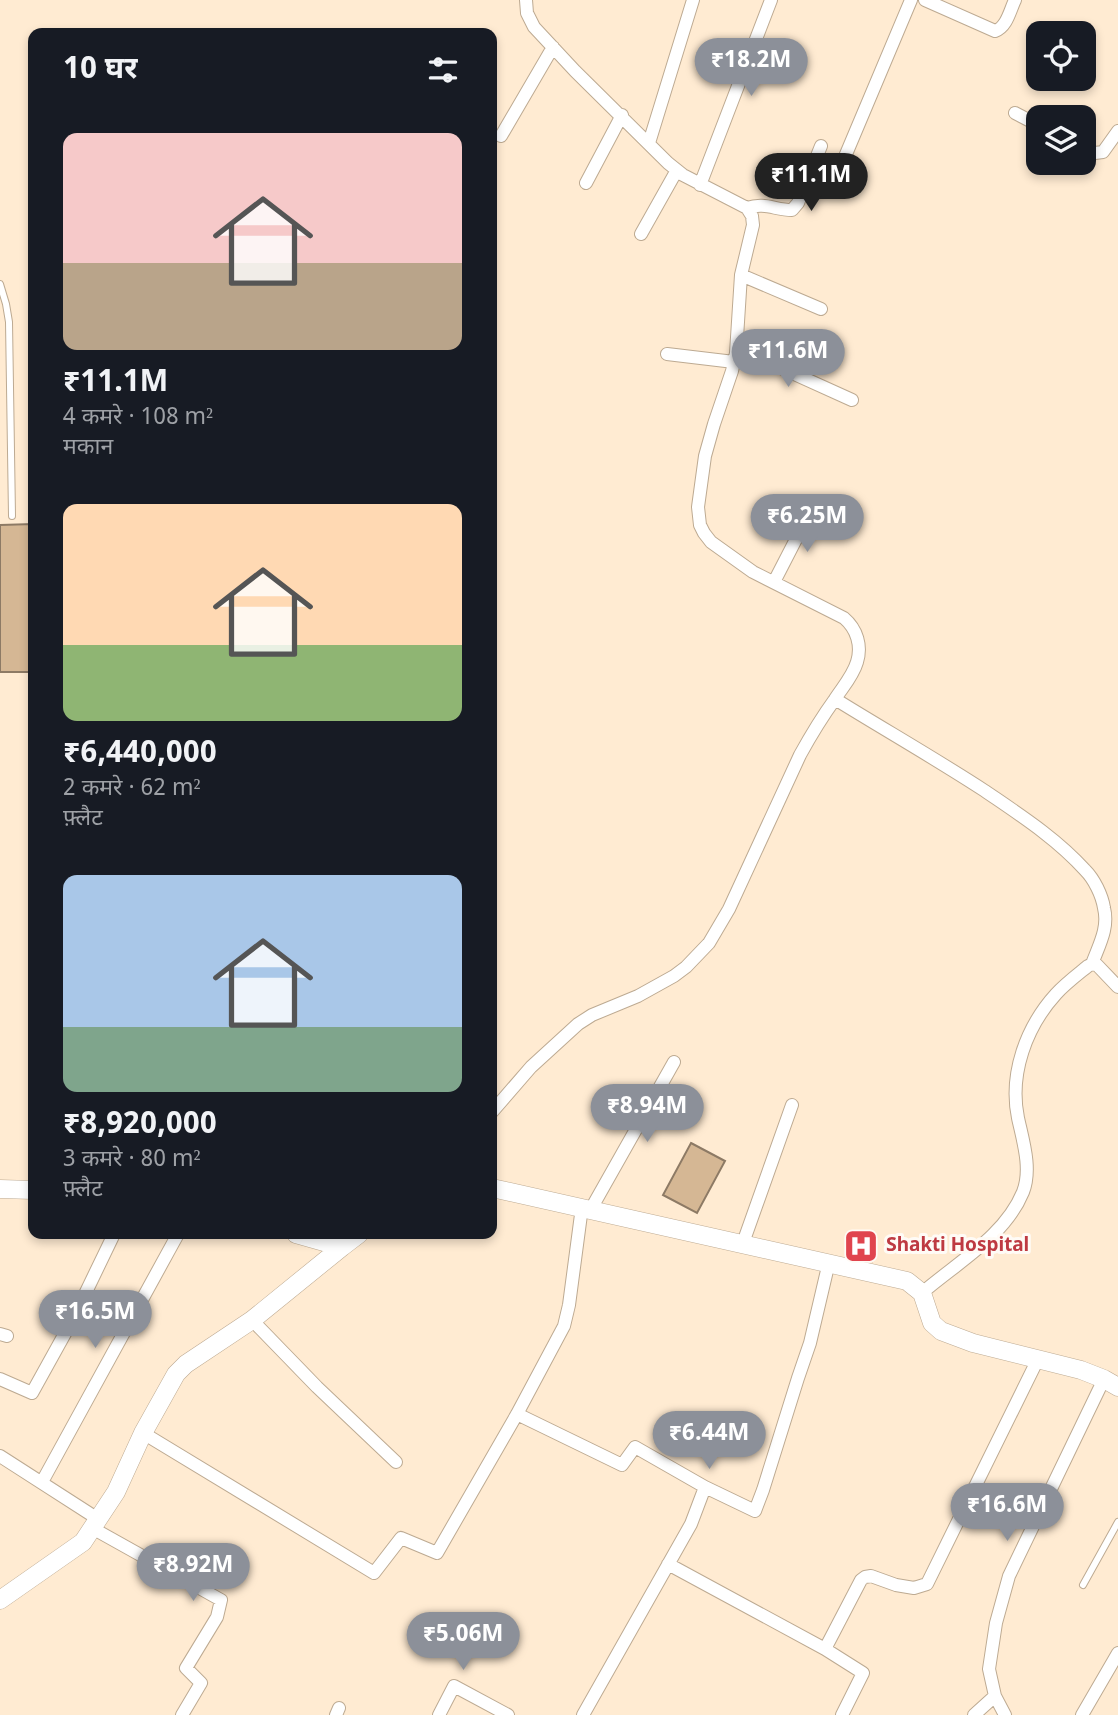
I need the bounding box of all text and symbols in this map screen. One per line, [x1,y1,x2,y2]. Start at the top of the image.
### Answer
map controls [1026,21,1096,175]
button: locate [1026,21,1096,91]
pin: ₹18.2M [694,38,808,98]
text: ₹18.2M [711,46,791,76]
text: 10 घर [63,51,138,90]
icon: filters [424,51,462,89]
button: layers [1026,105,1096,175]
pin: ₹11.1M [754,154,868,213]
text: ₹11.1M [771,161,851,191]
icon: home [200,178,326,304]
pin: ₹11.6M [731,330,845,389]
text: ₹11.6M [748,337,828,367]
text: ₹11.1M [63,364,168,403]
text: 4 कमरे · 108 m² [63,403,213,433]
text: मकान [63,433,113,463]
pin: ₹6.25M [750,494,864,554]
text: ₹6.25M [767,502,847,532]
icon: home [200,549,326,675]
text: ₹6,440,000 [63,735,217,774]
text: 2 कमरे · 62 m² [63,774,200,804]
text: फ़्लैट [63,804,103,834]
icon: home [200,920,326,1046]
pin: ₹8.94M [590,1084,704,1144]
text: ₹8.94M [607,1092,687,1122]
text: ₹8,920,000 [63,1106,217,1145]
text: 3 कमरे · 80 m² [63,1145,200,1175]
text: फ़्लैट [63,1175,103,1205]
hospital icon: Shakti Hospital [842,1227,880,1265]
place label: Shakti Hospital [886,1234,1029,1259]
pin: ₹16.5M [38,1290,152,1350]
text: ₹16.5M [55,1298,135,1328]
pin: ₹6.44M [652,1412,766,1471]
text: ₹6.44M [669,1419,749,1449]
pin: ₹16.6M [950,1484,1064,1543]
text: ₹16.6M [967,1491,1047,1521]
pin: ₹8.92M [136,1544,250,1603]
text: ₹8.92M [153,1551,233,1581]
pin: ₹5.06M [406,1612,520,1672]
text: ₹5.06M [423,1620,503,1650]

